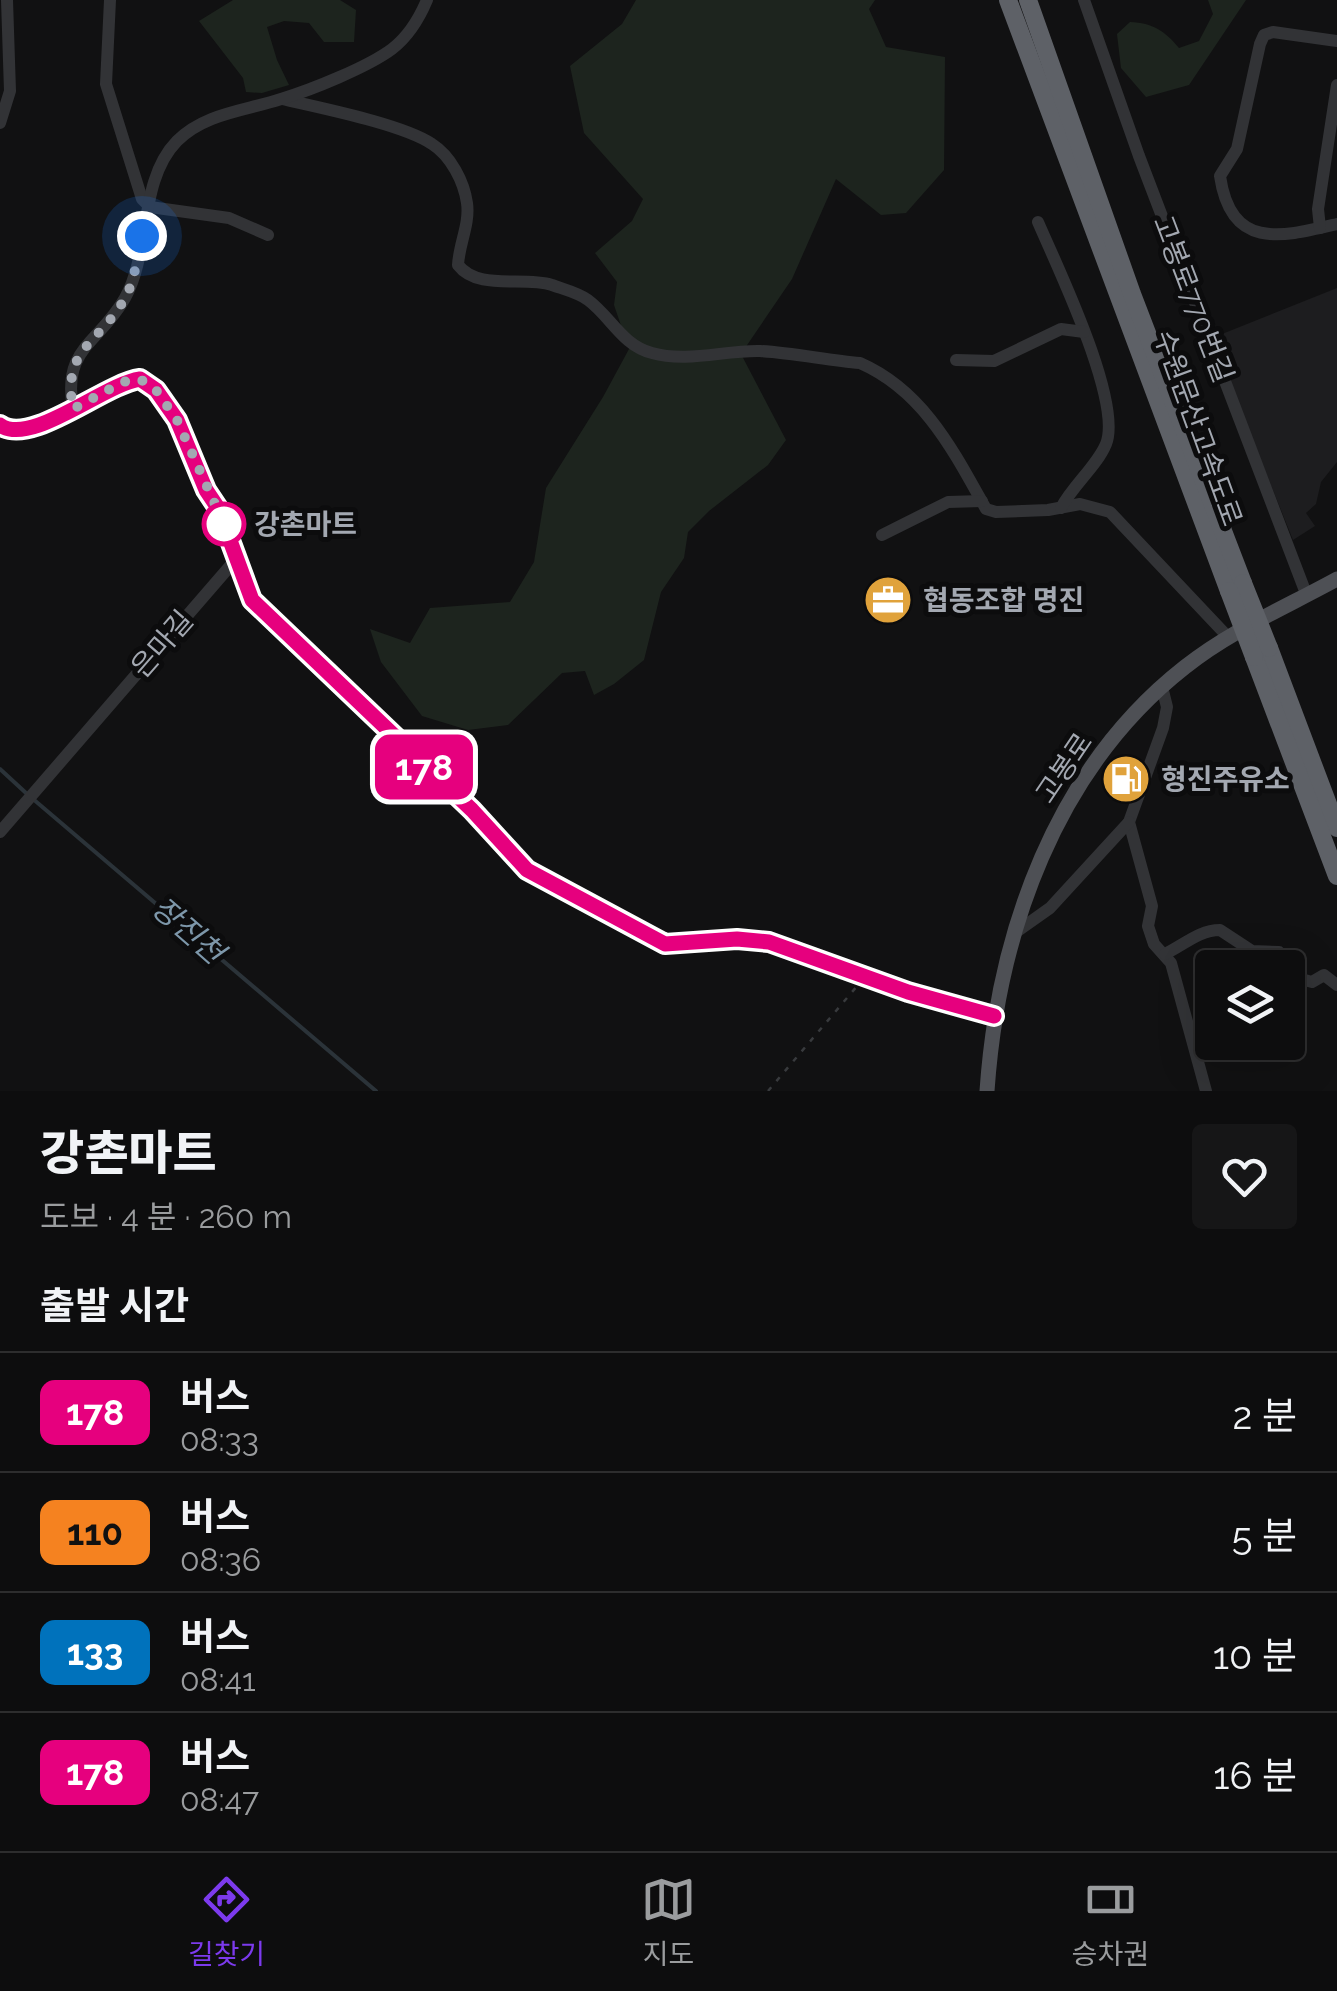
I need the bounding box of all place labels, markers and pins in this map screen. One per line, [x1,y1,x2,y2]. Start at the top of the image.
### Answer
marker: 강촌마트 [203,503,245,545]
place label: 강촌마트 [254,508,357,541]
office icon: 협동조합 명진 [862,574,914,626]
place label: 협동조합 명진 [923,584,1084,617]
fuel station icon: 형진주유소 [1100,753,1152,805]
place label: 형진주유소 [1161,763,1290,796]

